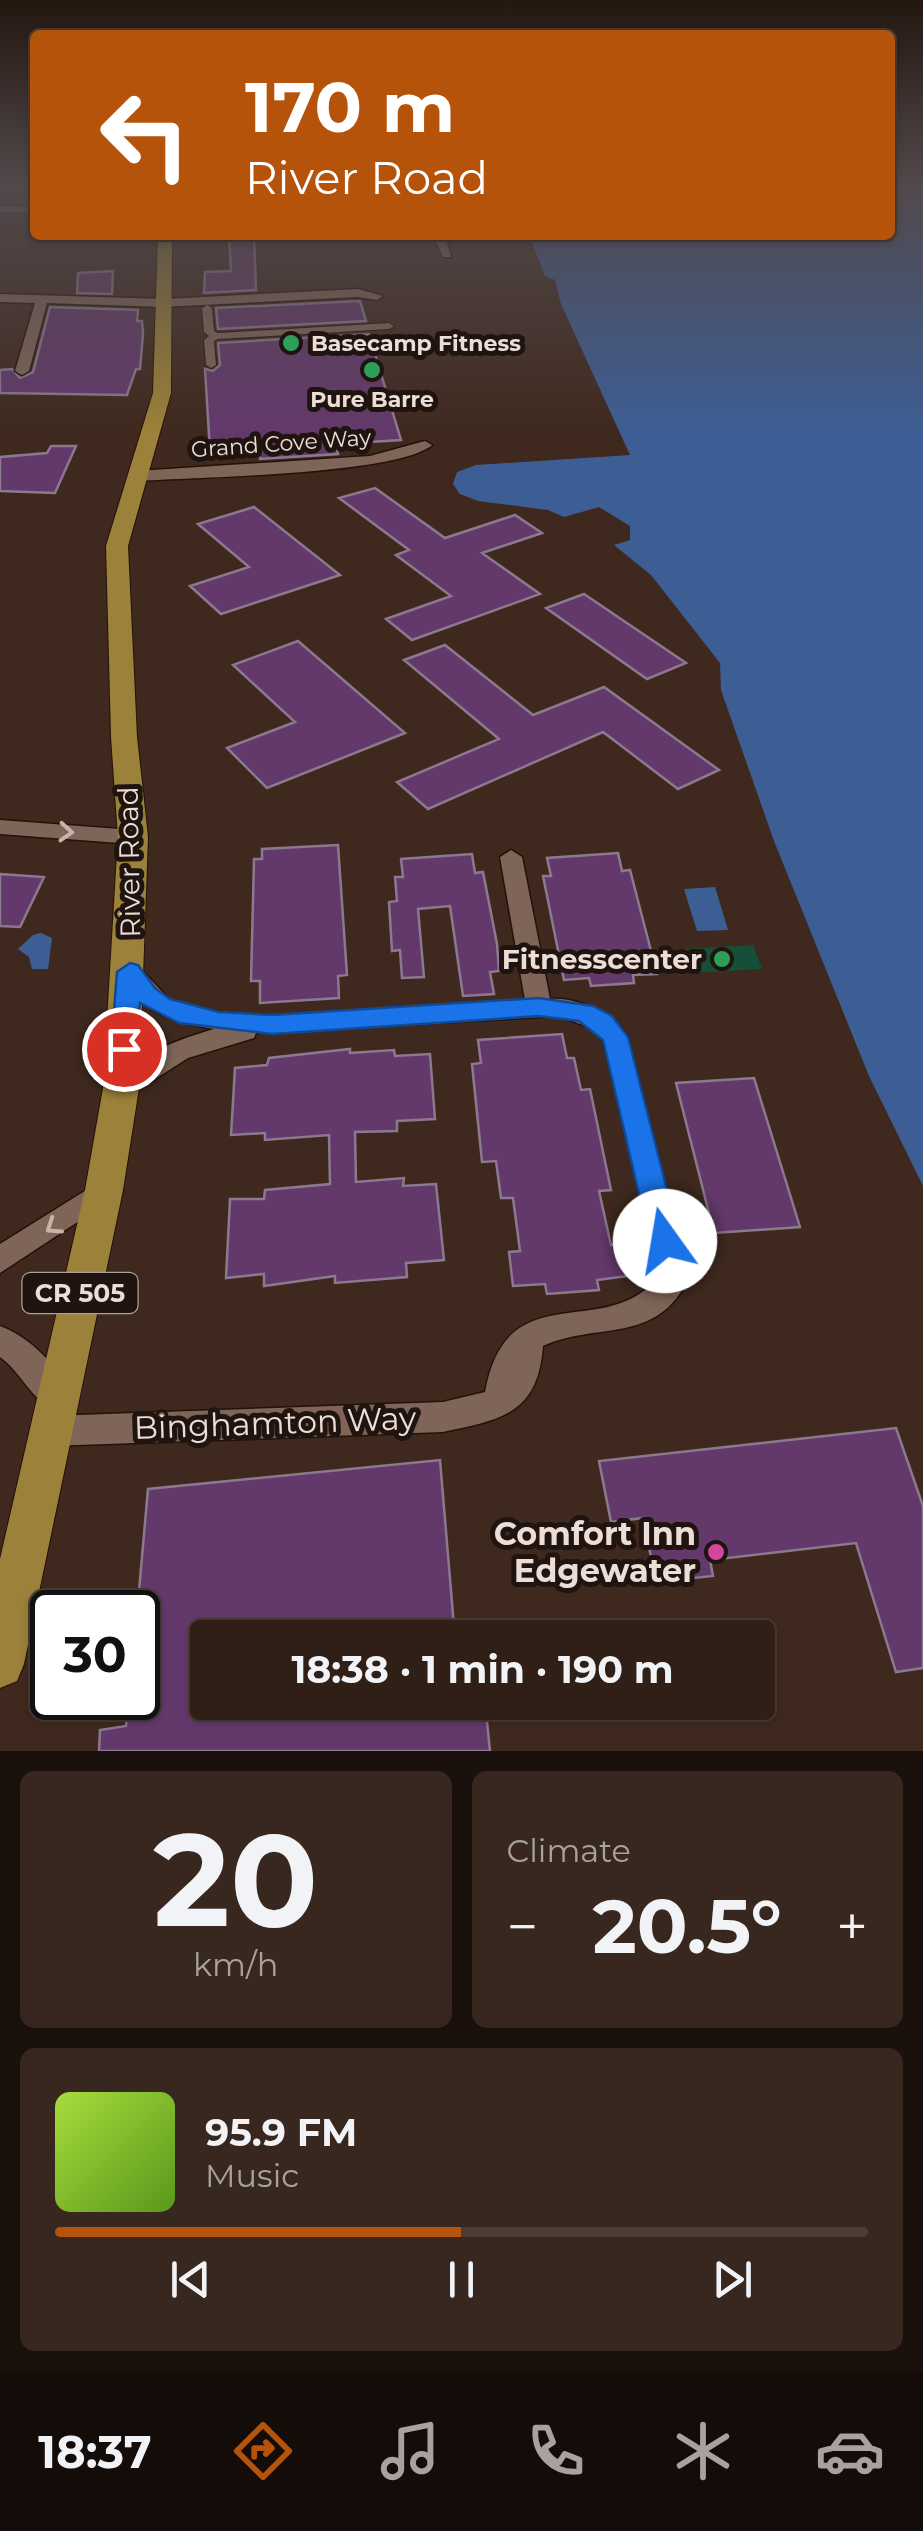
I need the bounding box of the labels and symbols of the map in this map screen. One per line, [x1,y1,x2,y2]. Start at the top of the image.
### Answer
place label: Basecamp Fitness [311,330,521,357]
marker: Basecamp Fitness [280,332,302,354]
marker: Pure Barre [361,359,383,381]
place label: Pure Barre [310,386,434,413]
street label: Grand Cove Way [190,424,372,463]
street label: River Road [111,786,147,938]
one-way arrow [59,821,75,843]
place label: Fitnesscenter [502,942,702,976]
marker: Fitnesscenter [711,948,733,970]
pin [82,1007,167,1092]
position arrow [613,1189,717,1293]
one-way arrow [46,1214,64,1233]
road number: CR 505 [22,1273,138,1313]
street label: Binghamton Way [133,1398,418,1447]
place label: Comfort Inn Edgewater [494,1514,696,1590]
marker: Comfort Inn Edgewater [705,1541,727,1563]
speed limit sign: 30 [30,1590,160,1720]

